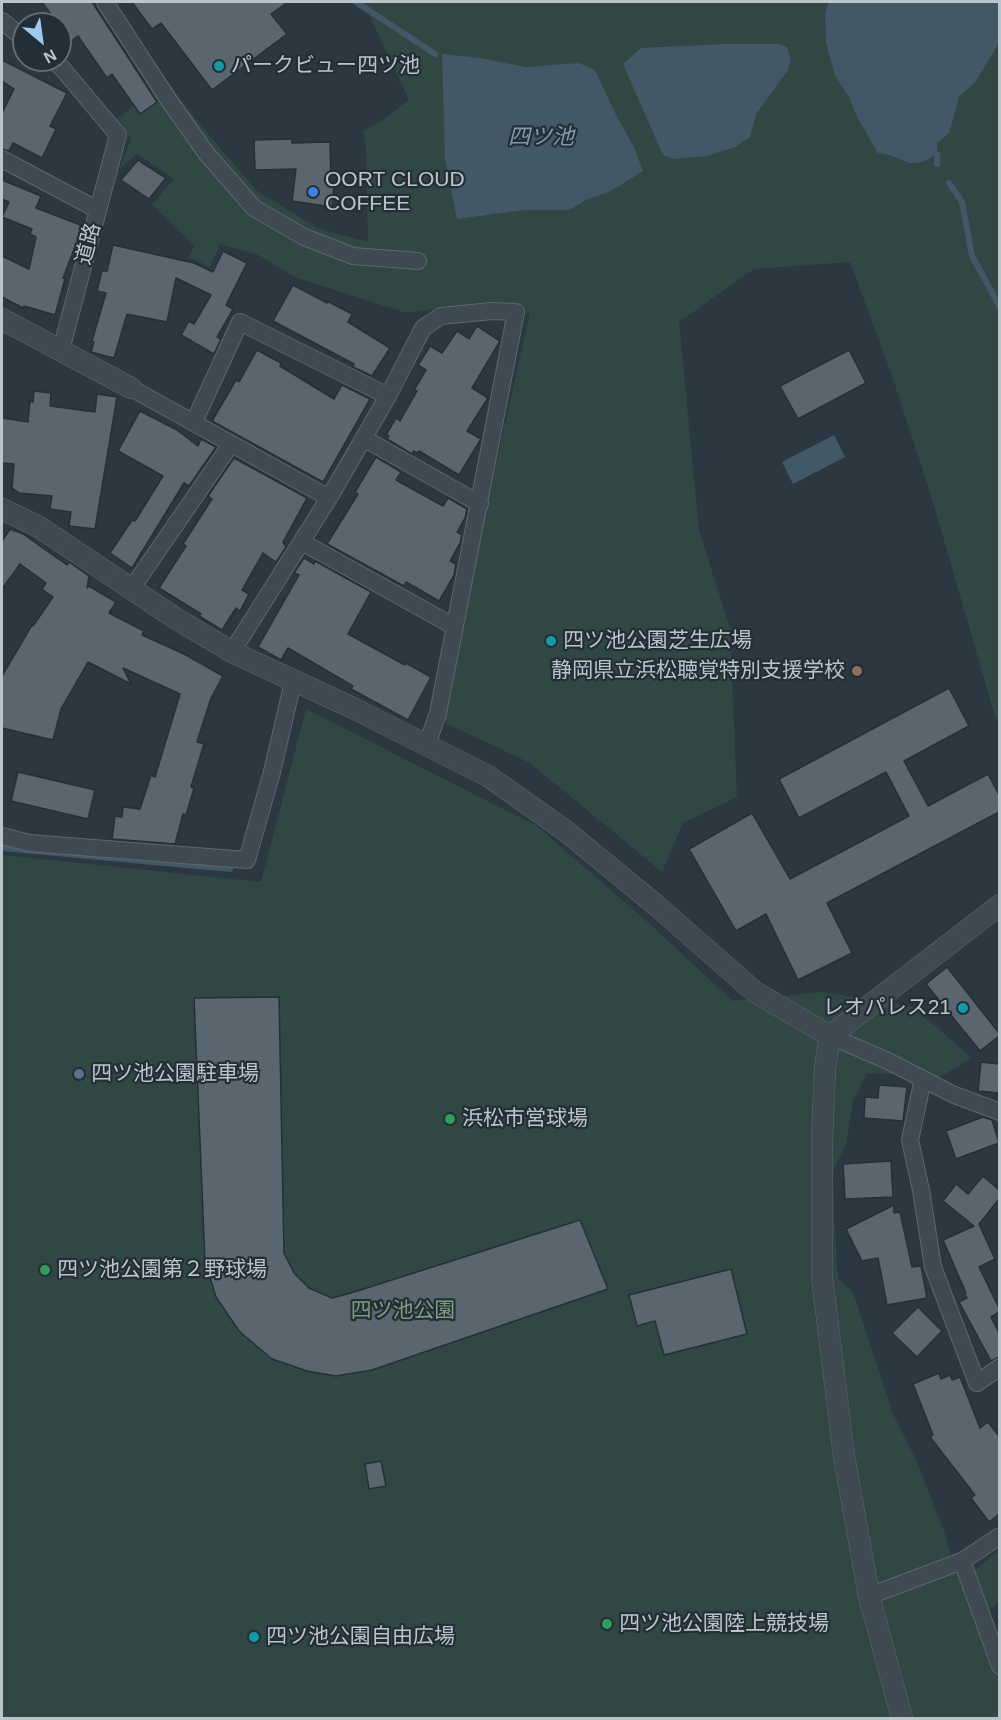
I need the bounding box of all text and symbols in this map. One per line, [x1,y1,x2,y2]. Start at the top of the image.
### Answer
north arrow [12,12,72,72]
text: N [41,46,59,67]
place label: パークビュー四ツ池 [231,53,420,79]
marker: パークビュー四ツ池 [212,59,226,73]
water label: 四ツ池 [508,125,574,151]
place label: OORT CLOUD COFFEE [325,167,465,217]
marker: OORT CLOUD COFFEE [306,185,320,199]
street label: 道路 [71,220,107,268]
place label: 四ツ池公園芝生広場 [563,628,752,654]
marker: 四ツ池公園芝生広場 [544,634,558,648]
place label: 静岡県立浜松聴覚特別支援学校 [551,658,845,684]
marker: 静岡県立浜松聴覚特別支援学校 [850,664,864,678]
place label: レオパレス21 [823,995,951,1021]
marker: レオパレス21 [956,1001,970,1015]
place label: 四ツ池公園駐車場 [91,1061,259,1087]
marker: 四ツ池公園駐車場 [72,1067,86,1081]
place label: 浜松市営球場 [462,1106,588,1132]
marker: 浜松市営球場 [443,1112,457,1126]
place label: 四ツ池公園第２野球場 [57,1257,267,1283]
marker: 四ツ池公園第２野球場 [38,1263,52,1277]
park label: 四ツ池公園 [351,1298,455,1324]
place label: 四ツ池公園陸上競技場 [619,1611,829,1637]
marker: 四ツ池公園陸上競技場 [600,1617,614,1631]
place label: 四ツ池公園自由広場 [266,1624,455,1650]
marker: 四ツ池公園自由広場 [247,1630,261,1644]

